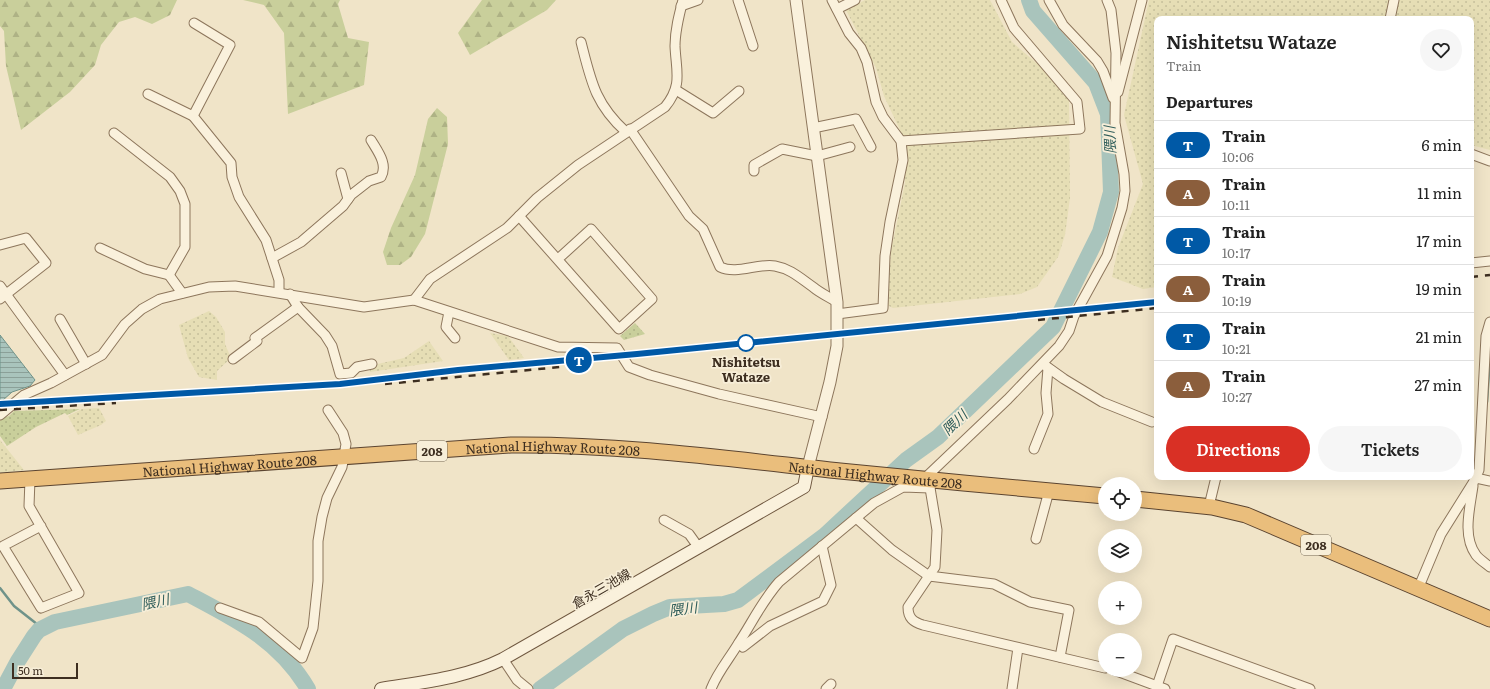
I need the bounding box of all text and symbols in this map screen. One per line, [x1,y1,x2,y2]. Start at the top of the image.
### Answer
text: Nishitetsu Wataze [1166,27,1337,55]
button: heart [1420,29,1462,71]
text: Train [1166,56,1201,75]
text: Departures [1166,90,1253,113]
water label: 隈川 [1098,124,1119,154]
text: Train [1222,124,1266,147]
text: 6 min [1421,133,1462,156]
text: T [1183,135,1193,155]
text: 10:06 [1222,147,1254,166]
text: Train [1222,172,1266,195]
text: 11 min [1417,181,1462,204]
text: A [1183,183,1193,203]
text: 10:11 [1222,195,1250,214]
text: Train [1222,220,1266,243]
text: 17 min [1416,229,1462,252]
text: T [1183,231,1193,251]
text: 10:17 [1222,243,1251,262]
text: Train [1222,268,1266,291]
text: 19 min [1416,277,1462,300]
text: A [1183,279,1193,299]
text: 10:19 [1222,291,1251,310]
text: Train [1222,316,1266,339]
text: 21 min [1416,325,1462,348]
text: T [1183,327,1193,347]
marker: Nishitetsu Wataze [737,334,755,352]
text: 10:21 [1222,339,1251,358]
line badge: T [566,347,592,373]
text: T [574,350,584,370]
place label: Nishitetsu Wataze [712,352,781,386]
text: Train [1222,364,1266,387]
text: 27 min [1414,373,1462,396]
text: A [1183,375,1193,395]
text: 10:27 [1222,387,1252,406]
water label: 隈川 [937,404,972,439]
button: Directions [1166,426,1310,472]
button: Tickets [1318,426,1462,472]
street label: National Highway Route 208 [465,435,641,460]
road number: 208 [417,441,447,461]
street label: National Highway Route 208 [142,449,317,480]
street label: National Highway Route 208 [787,456,963,492]
map controls [1098,477,1142,677]
button: locate [1098,477,1142,521]
button: layers [1098,529,1142,573]
road number: 208 [1301,535,1331,555]
street label: 倉永三池線 [568,564,634,612]
button: + [1098,581,1142,625]
water label: 隈川 [139,588,173,614]
water label: 隈川 [668,596,700,620]
button: − [1098,633,1142,677]
scale bar [12,661,78,680]
text: 50 m [18,662,43,678]

